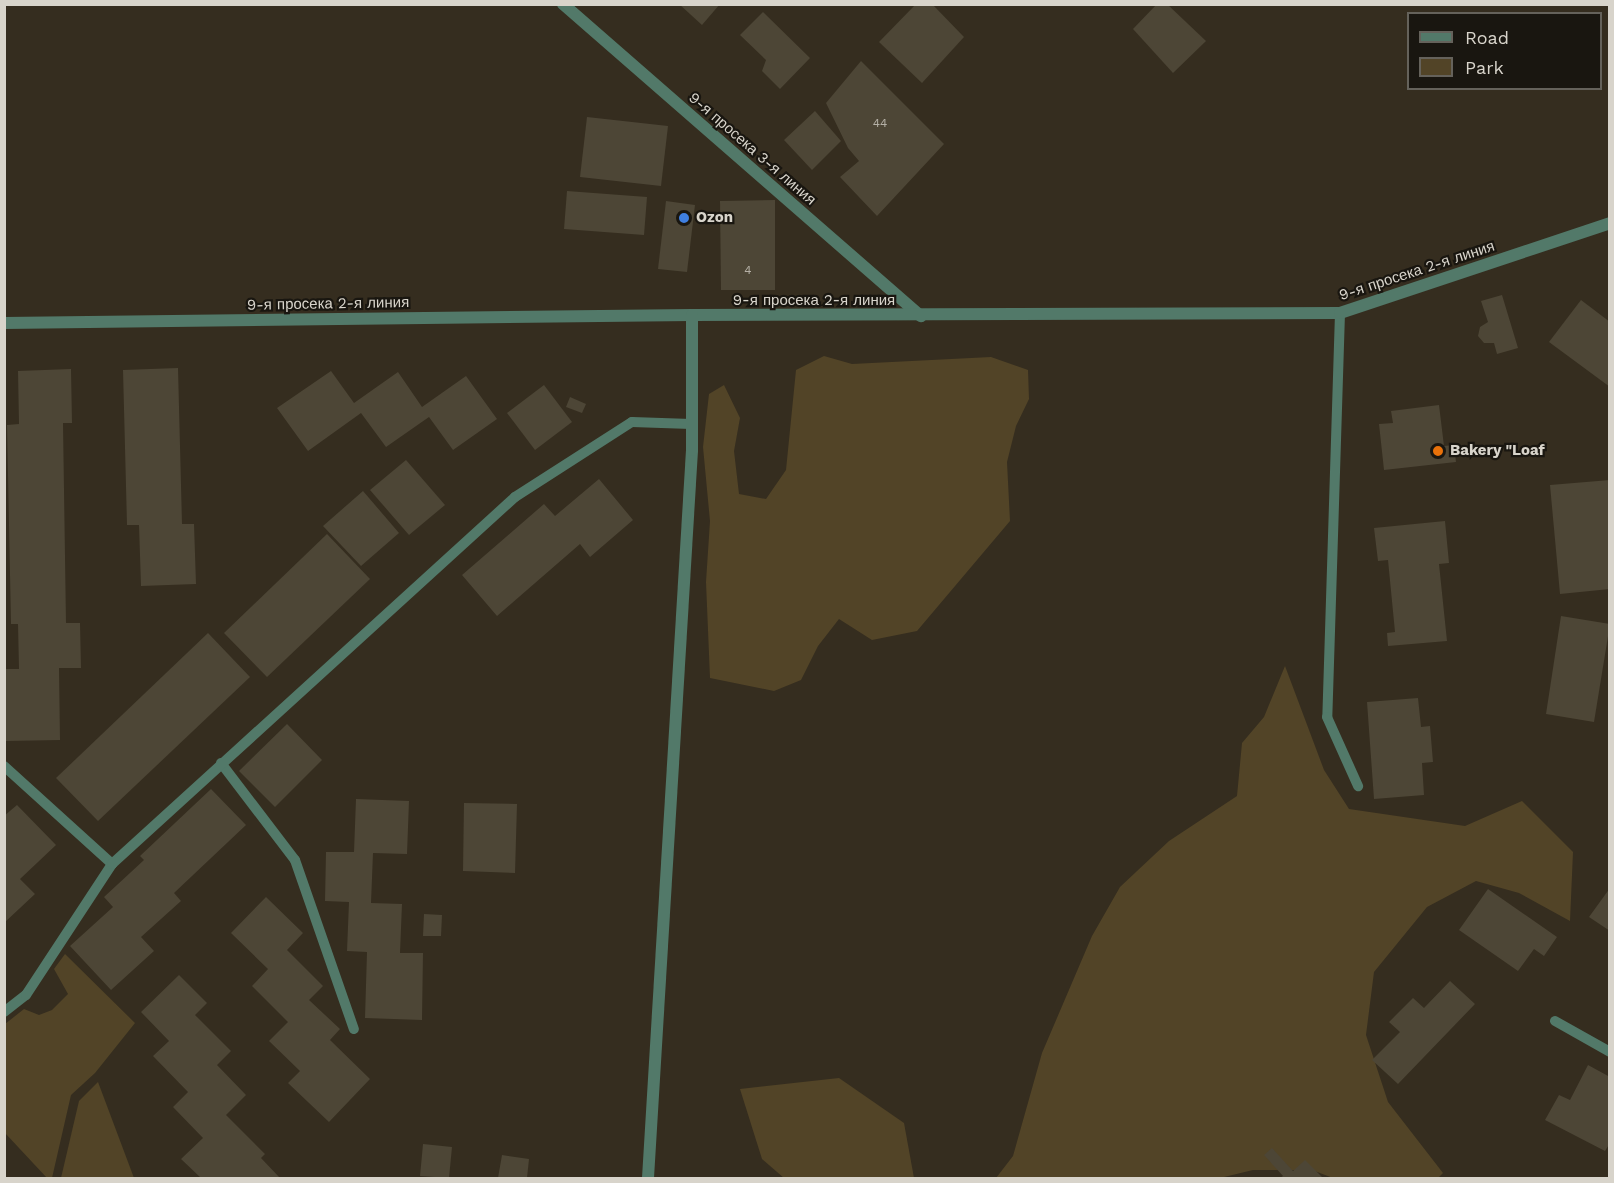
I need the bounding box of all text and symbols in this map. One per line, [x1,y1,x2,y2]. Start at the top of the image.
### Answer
legend [1407,12,1602,90]
text: Road [1465,27,1509,48]
text: Park [1465,57,1504,78]
street label: 9-я просека 3-я линия [685,89,819,209]
house number: 44 [873,117,887,131]
place label: Ozon [696,209,733,227]
marker: Ozon [677,211,691,225]
street label: 9-я просека 2-я линия [1337,237,1497,305]
house number: 4 [744,264,752,278]
street label: 9-я просека 2-я линия [733,292,895,310]
street label: 9-я просека 2-я линия [247,294,409,314]
place label: Bakery "Loaf [1450,442,1545,460]
marker: Bakery "Loaf [1431,444,1445,458]

